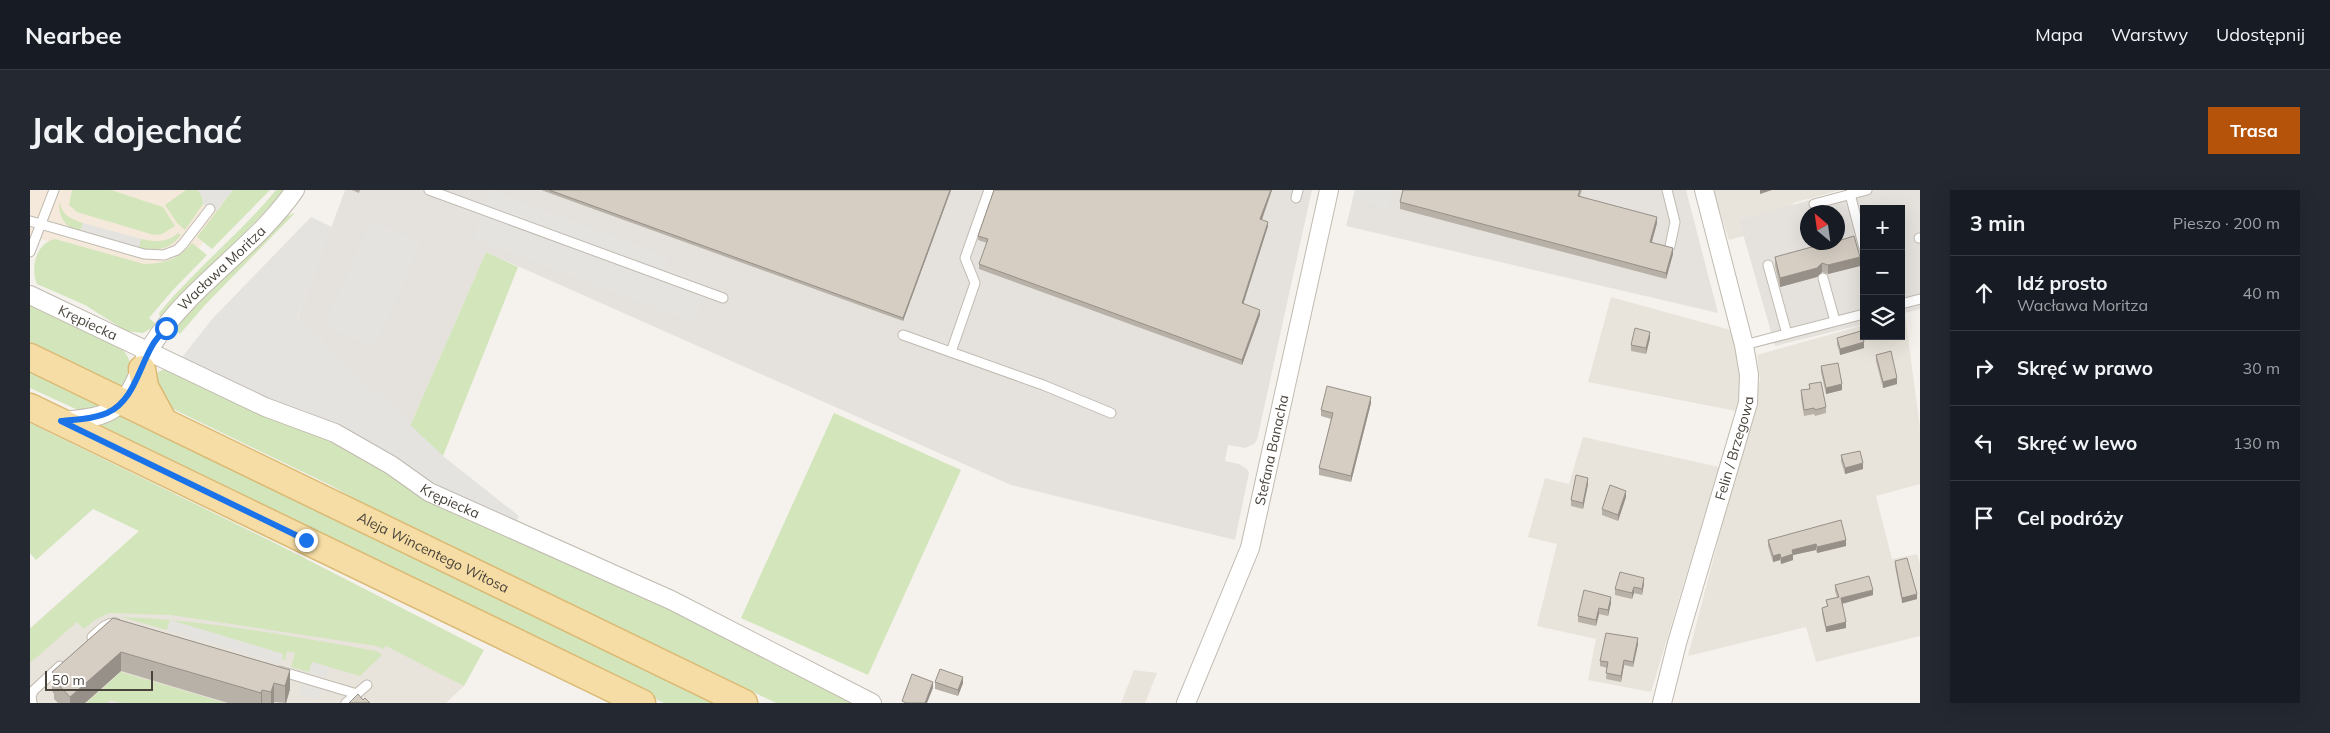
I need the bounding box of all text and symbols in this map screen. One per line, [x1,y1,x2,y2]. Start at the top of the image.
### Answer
text: Nearbee [25,20,122,50]
text: Mapa [2035,23,2083,46]
text: Warstwy [2111,23,2188,46]
text: Udostępnij [2216,23,2305,46]
button: Trasa [2208,107,2300,154]
text: Jak dojechać [30,108,242,152]
north arrow [1800,205,1845,250]
map controls [1860,205,1905,340]
button: + [1860,205,1905,250]
text: 3 min [1970,210,2025,236]
text: Pieszo · 200 m [2173,213,2280,233]
street label: Wacława Moritza [174,222,269,314]
button: − [1860,250,1905,295]
text: Idź prosto [2017,271,2108,295]
icon: ahead [1970,279,1998,307]
text: 40 m [2243,283,2280,303]
button: layers [1860,295,1905,340]
text: Wacława Moritza [2017,295,2148,315]
street label: Krępiecka [55,301,120,344]
route start [155,317,178,340]
icon: right [1970,354,1998,382]
text: Skręć w prawo [2017,356,2153,380]
text: 30 m [2243,358,2280,378]
street label: Stefana Banacha [1251,393,1293,507]
street label: Felin / Brzegowa [1711,396,1757,502]
icon: left [1970,429,1998,457]
text: Skręć w lewo [2017,431,2137,455]
text: 130 m [2233,433,2280,453]
street label: Krępiecka [417,480,483,522]
icon: arrive [1970,504,1998,532]
text: Cel podróży [2017,506,2123,530]
street label: Aleja Wincentego Witosa [354,508,512,597]
route end [295,529,318,552]
scale bar [45,668,152,691]
text: 50 m [52,671,85,689]

